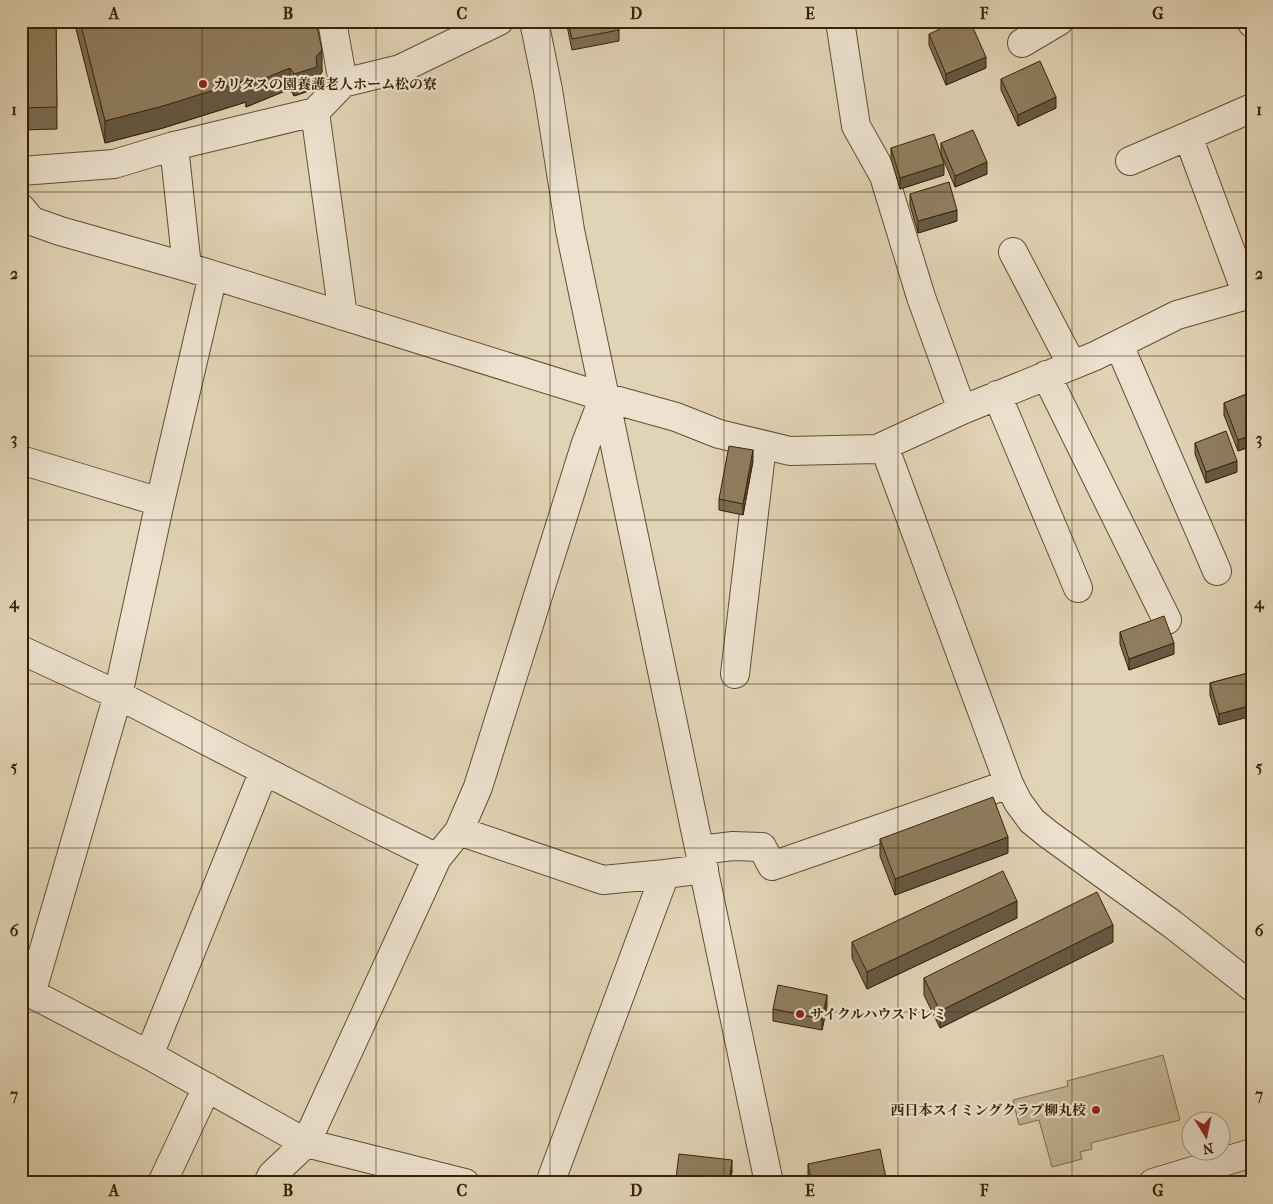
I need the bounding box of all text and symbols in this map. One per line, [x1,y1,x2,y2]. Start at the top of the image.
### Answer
text: A [108,4,120,23]
text: B [283,4,293,23]
text: C [457,4,468,23]
text: D [630,4,642,23]
text: E [805,4,815,23]
text: F [979,4,989,23]
text: G [1152,4,1164,23]
place label: カリタスの園養護老人ホーム松の寮 [213,76,437,93]
marker: カリタスの園養護老人ホーム松の寮 [197,78,209,90]
text: 1 [11,100,17,119]
text: 1 [1256,100,1262,119]
text: 2 [10,264,18,283]
text: 2 [1255,264,1263,283]
text: 3 [11,429,17,449]
text: 3 [1256,429,1262,449]
text: 4 [8,593,20,613]
text: 4 [1253,593,1265,613]
text: 5 [11,757,18,776]
text: 5 [1256,757,1263,776]
text: 6 [10,921,19,940]
text: 6 [1255,921,1264,940]
place label: サイクルハウスドレミ [810,1006,947,1023]
marker: サイクルハウスドレミ [794,1008,806,1020]
text: 7 [9,1085,18,1104]
text: 7 [1254,1085,1263,1104]
place label: 西日本スイミングクラブ柳丸校 [891,1102,1086,1119]
marker: 西日本スイミングクラブ柳丸校 [1090,1104,1102,1116]
north arrow [1180,1112,1230,1162]
text: N [1201,1139,1215,1158]
text: A [108,1181,120,1200]
text: B [283,1181,293,1200]
text: C [457,1181,468,1200]
text: D [630,1181,642,1200]
text: E [805,1181,815,1200]
text: F [979,1181,989,1200]
text: G [1152,1181,1164,1200]

